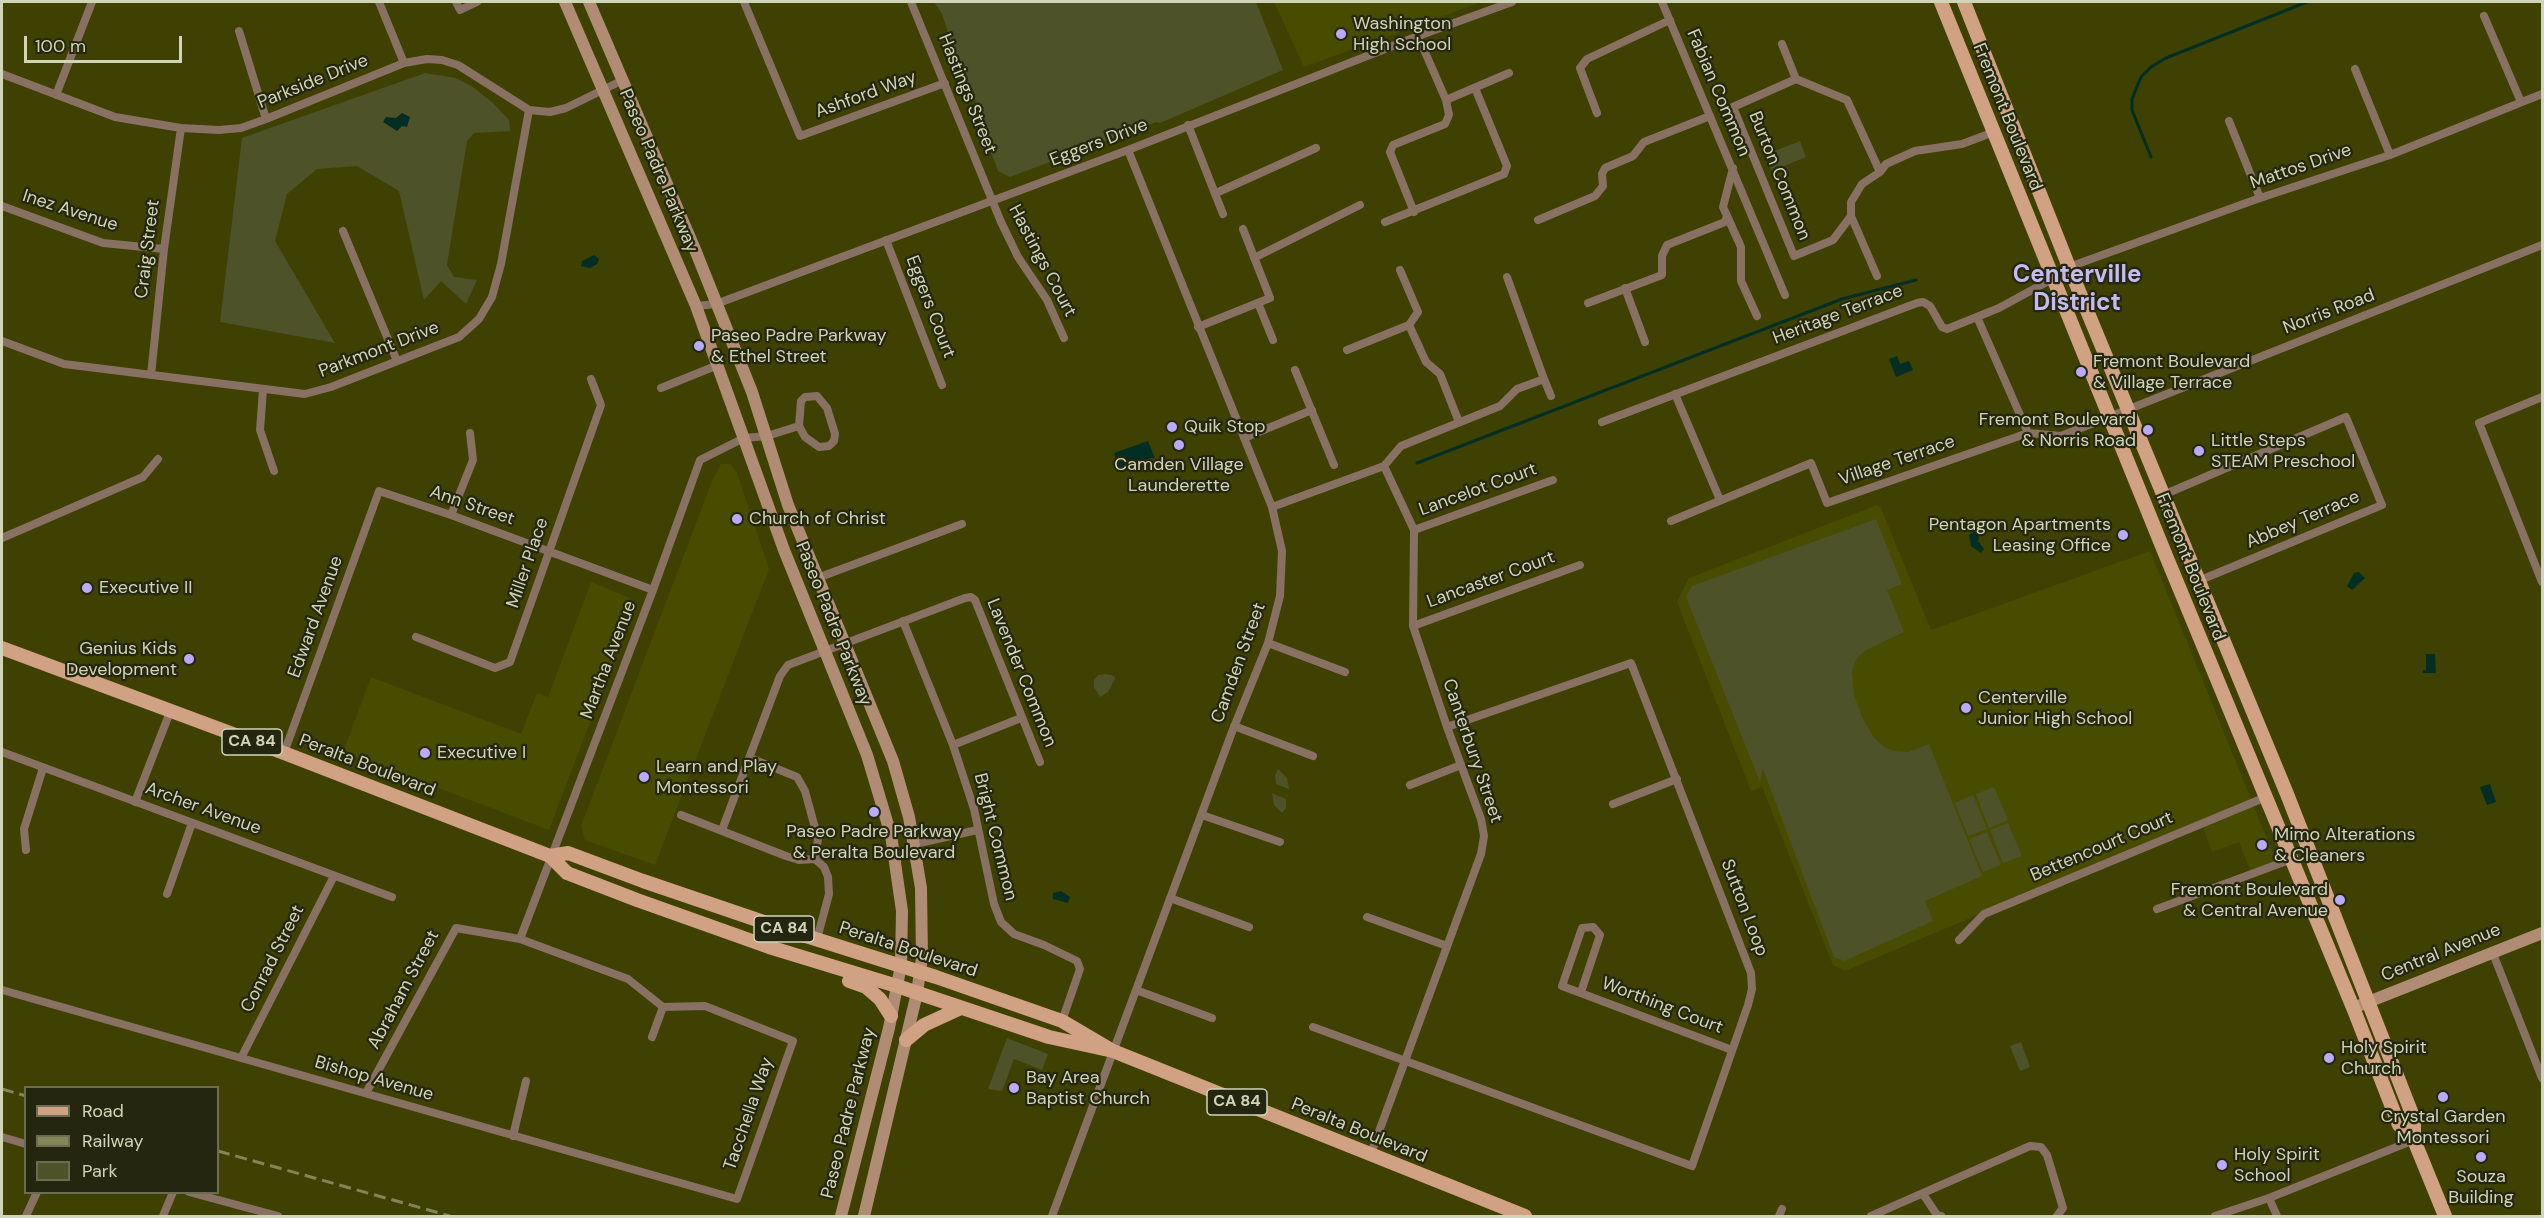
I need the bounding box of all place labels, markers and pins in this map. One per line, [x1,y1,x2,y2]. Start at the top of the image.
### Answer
place label: Washington High School [1353,13,1451,56]
marker: Washington High School [1334,27,1348,41]
place label: Paseo Padre Parkway & Ethel Street [711,325,886,368]
marker: Paseo Padre Parkway & Ethel Street [692,339,706,353]
place label: Fremont Boulevard & Village Terrace [2093,351,2250,394]
marker: Fremont Boulevard & Village Terrace [2074,365,2088,379]
place label: Fremont Boulevard & Norris Road [1979,409,2136,452]
place label: Quik Stop [1184,416,1266,438]
marker: Quik Stop [1165,420,1179,434]
marker: Fremont Boulevard & Norris Road [2141,423,2155,437]
place label: Little Steps STEAM Preschool [2211,430,2355,472]
marker: Camden Village Launderette [1172,438,1186,452]
marker: Little Steps STEAM Preschool [2192,444,2206,458]
place label: Camden Village Launderette [1114,454,1244,496]
place label: Church of Christ [749,508,886,530]
marker: Church of Christ [730,512,744,526]
place label: Pentagon Apartments Leasing Office [1929,514,2111,556]
marker: Pentagon Apartments Leasing Office [2116,528,2130,542]
place label: Executive II [99,577,192,599]
marker: Executive II [80,581,94,595]
place label: Genius Kids Development [66,638,177,680]
marker: Genius Kids Development [182,652,196,666]
place label: Centerville Junior High School [1978,687,2132,730]
marker: Centerville Junior High School [1959,701,1973,715]
place label: Executive I [437,742,526,764]
marker: Executive I [418,746,432,760]
place label: Learn and Play Montessori [656,756,777,798]
marker: Learn and Play Montessori [637,770,651,784]
marker: Paseo Padre Parkway & Peralta Boulevard [867,805,881,819]
place label: Paseo Padre Parkway & Peralta Boulevard [786,821,962,864]
place label: Mimo Alterations & Cleaners [2274,824,2416,866]
marker: Mimo Alterations & Cleaners [2255,838,2269,852]
place label: Fremont Boulevard & Central Avenue [2171,879,2328,922]
marker: Fremont Boulevard & Central Avenue [2333,893,2347,907]
place label: Holy Spirit Church [2341,1037,2427,1080]
marker: Holy Spirit Church [2322,1051,2336,1065]
place label: Bay Area Baptist Church [1026,1067,1150,1110]
marker: Bay Area Baptist Church [1007,1081,1021,1095]
marker: Crystal Garden Montessori [2436,1090,2450,1104]
place label: Crystal Garden Montessori [2381,1106,2505,1148]
place label: Holy Spirit School [2234,1144,2320,1186]
marker: Souza Building [2474,1150,2488,1164]
marker: Holy Spirit School [2215,1158,2229,1172]
place label: Souza Building [2448,1166,2514,1208]

